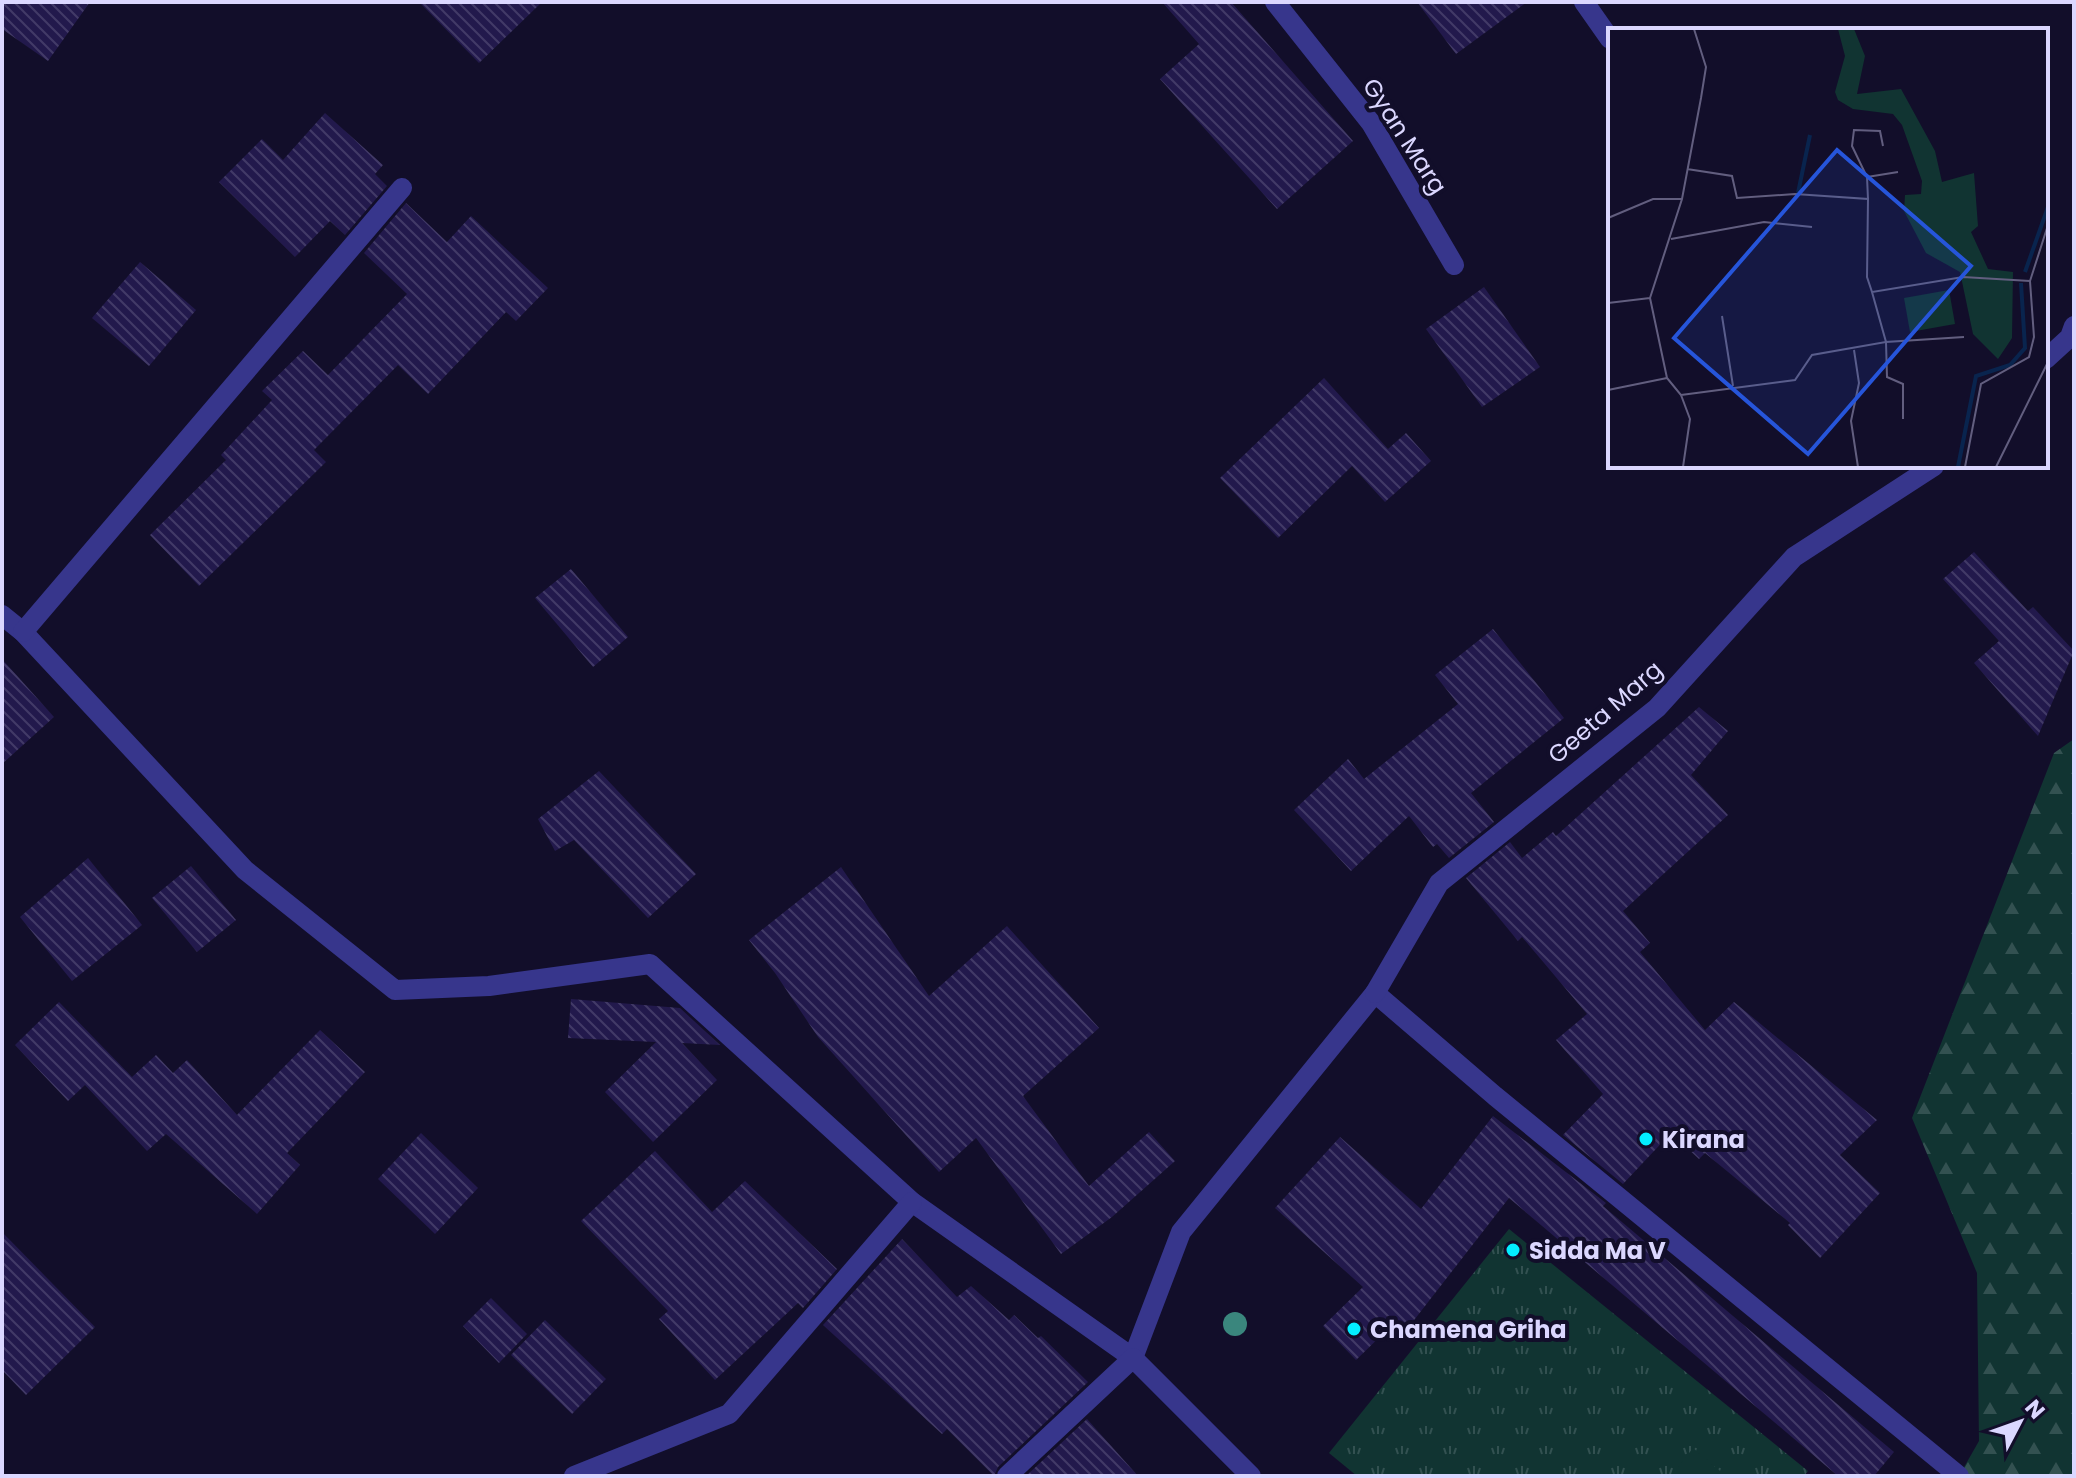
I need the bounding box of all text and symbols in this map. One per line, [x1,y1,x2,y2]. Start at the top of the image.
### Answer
inset map [1608,28,2048,468]
street label: Gyan Marg [1355,72,1455,200]
street label: Geeta Marg [1541,653,1669,771]
place label: Kirana [1662,1123,1745,1156]
marker: Kirana [1637,1130,1655,1148]
place label: Sidda Ma V [1529,1234,1666,1267]
marker: Sidda Ma V [1504,1241,1522,1259]
place label: Chamena Griha [1370,1313,1567,1346]
marker: Chamena Griha [1345,1320,1363,1338]
north arrow [1980,1382,2060,1462]
text: N [2018,1393,2052,1426]

